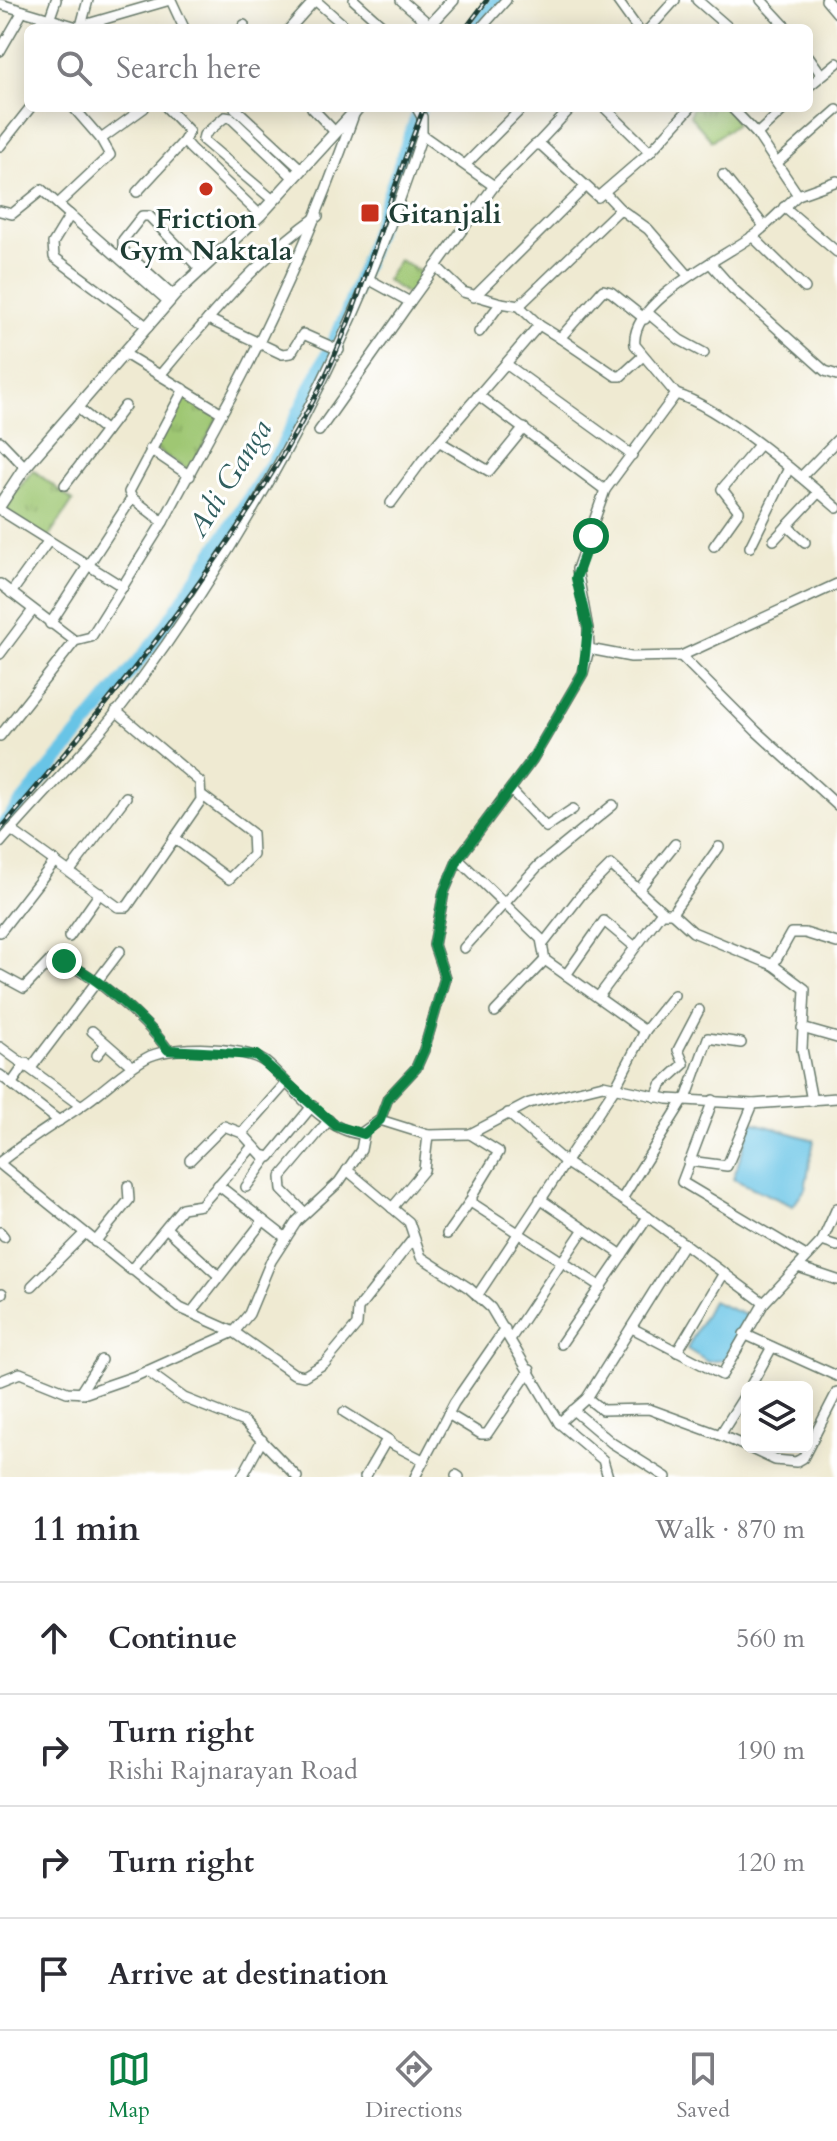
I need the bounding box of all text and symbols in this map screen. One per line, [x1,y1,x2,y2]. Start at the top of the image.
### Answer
search box [24,24,813,112]
icon: search [52,46,96,90]
text: Search here [116,48,261,89]
marker: Friction Gym Naktala [197,180,215,198]
place label: Gitanjali [388,195,501,233]
place label: Friction Gym Naktala [119,200,293,270]
marker: Gitanjali [359,202,381,224]
water label: Adi Ganga [177,412,282,546]
route start [573,518,609,554]
route end [46,943,82,979]
map controls [741,1381,813,1453]
button: layers [741,1381,813,1453]
text: 11 min [32,1506,140,1552]
text: Walk · 870 m [655,1512,805,1547]
icon: ahead [32,1616,76,1660]
text: Continue [108,1618,237,1659]
text: 560 m [736,1621,805,1656]
text: Turn right [108,1712,254,1753]
icon: right [32,1728,76,1772]
text: 190 m [736,1733,805,1768]
text: Rishi Rajnarayan Road [108,1753,358,1788]
icon: right [32,1840,76,1884]
text: Turn right [108,1842,254,1883]
text: 120 m [736,1845,805,1880]
icon: arrive [32,1952,76,1996]
text: Arrive at destination [108,1954,388,1995]
tab: Map [107,2047,151,2125]
tab: Directions [365,2047,462,2125]
tab: Saved [677,2047,730,2125]

